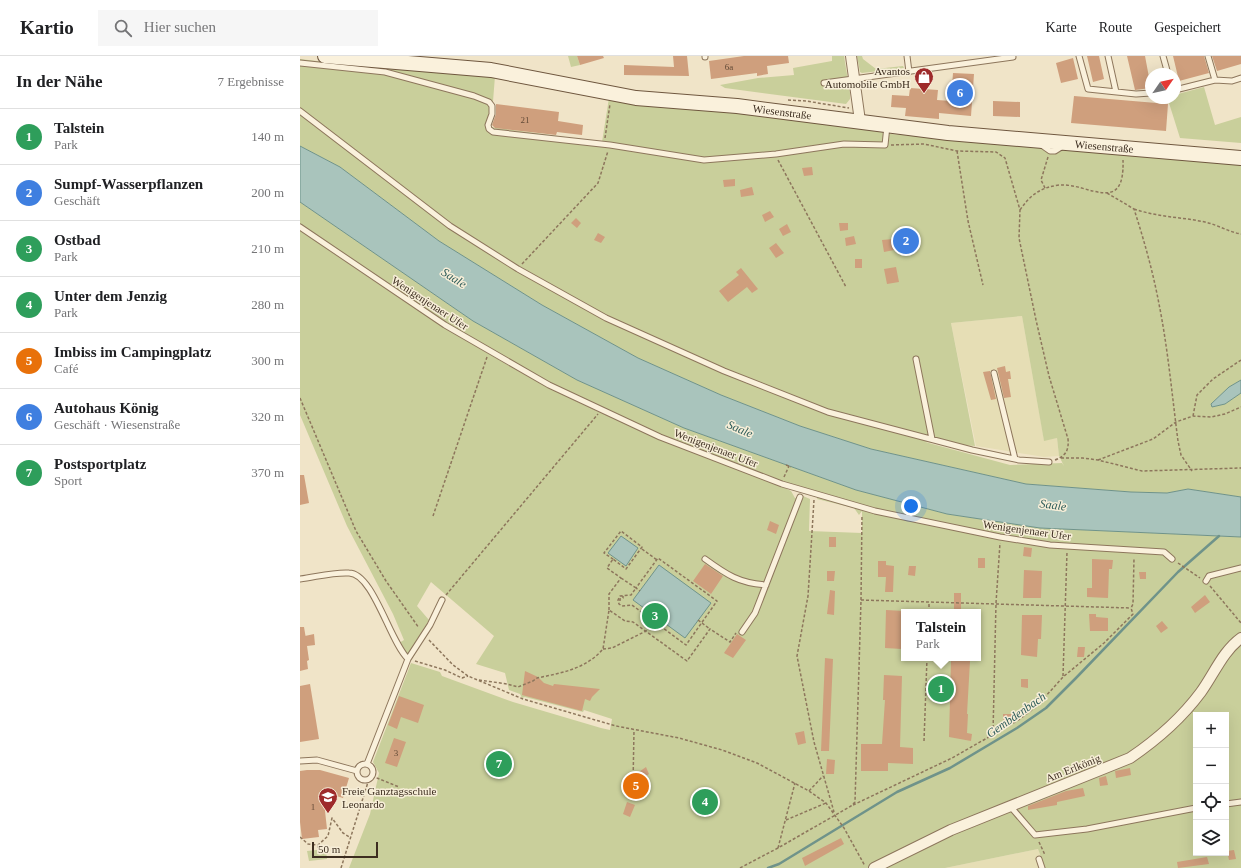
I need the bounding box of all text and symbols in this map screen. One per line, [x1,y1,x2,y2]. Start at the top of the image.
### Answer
search box [98,10,378,46]
text: Kartio [20,17,74,38]
icon: search [112,17,134,39]
text: Hier suchen [144,19,216,35]
text: Karte [1046,20,1077,35]
text: Route [1099,20,1132,35]
text: Gespeichert [1154,20,1221,35]
house number: 6a [725,62,733,72]
place label: Avantos Automobile GmbH [825,65,910,90]
shop icon: Avantos Automobile GmbH [913,66,935,94]
north arrow [1145,68,1181,104]
text: In der Nähe [16,72,103,91]
text: 7 Ergebnisse [217,74,284,89]
pin: 6 [947,78,973,108]
street label: Wiesenstraße [752,102,812,121]
house number: 21 [521,115,530,125]
text: Talstein [54,120,104,136]
text: 1 [26,129,32,144]
text: 140 m [251,129,284,144]
text: Park [54,137,78,152]
street label: Wiesenstraße [1074,138,1134,155]
text: Sumpf-Wasserpflanzen [54,176,203,192]
text: 2 [26,185,32,200]
text: 200 m [251,185,284,200]
text: Geschäft [54,193,100,208]
pin: 2 [893,226,919,256]
text: Ostbad [54,232,101,248]
text: 3 [26,241,32,256]
text: 210 m [251,241,284,256]
text: Park [54,249,78,264]
water label: Saale [439,265,470,291]
street label: Wenigenjenaer Ufer [390,274,471,332]
text: Unter dem Jenzig [54,288,167,304]
text: 4 [26,297,32,312]
text: 280 m [251,297,284,312]
text: Park [54,305,78,320]
text: Imbiss im Campingplatz [54,344,212,360]
text: 5 [26,353,32,368]
text: 300 m [251,353,284,368]
text: Café [54,361,79,376]
text: Autohaus König [54,400,159,416]
text: 6 [26,409,32,424]
text: 320 m [251,409,284,424]
text: Geschäft · Wiesenstraße [54,417,180,432]
water label: Saale [725,417,756,441]
street label: Wenigenjenaer Ufer [672,427,760,470]
text: Postsportplatz [54,456,147,472]
text: 7 [26,465,32,480]
text: 370 m [251,465,284,480]
text: Sport [54,473,82,488]
your location [901,496,921,516]
water label: Saale [1039,496,1068,514]
street label: Wenigenjenaer Ufer [982,518,1072,542]
pin: 3 [642,601,668,631]
popup [901,609,981,661]
text: Talstein [916,619,966,635]
text: Park [916,636,940,651]
pin: 1 [928,674,954,704]
water label: Gembdenbach [984,689,1048,741]
map controls [1193,712,1229,856]
button: + [1193,712,1229,748]
house number: 3 [394,748,399,758]
button: − [1193,748,1229,784]
pin: 7 [486,749,512,779]
street label: Am Erlkönig [1044,751,1102,784]
pin: 5 [623,771,649,801]
button: locate [1193,784,1229,820]
place label: Freie Ganztagsschule Leonardo [342,785,436,810]
school or university icon: Freie Ganztagsschule Leonardo [317,786,339,814]
pin: 4 [692,787,718,817]
house number: 1 [311,802,315,812]
button: layers [1193,820,1229,856]
scale bar [312,840,378,859]
text: 50 m [318,843,340,855]

